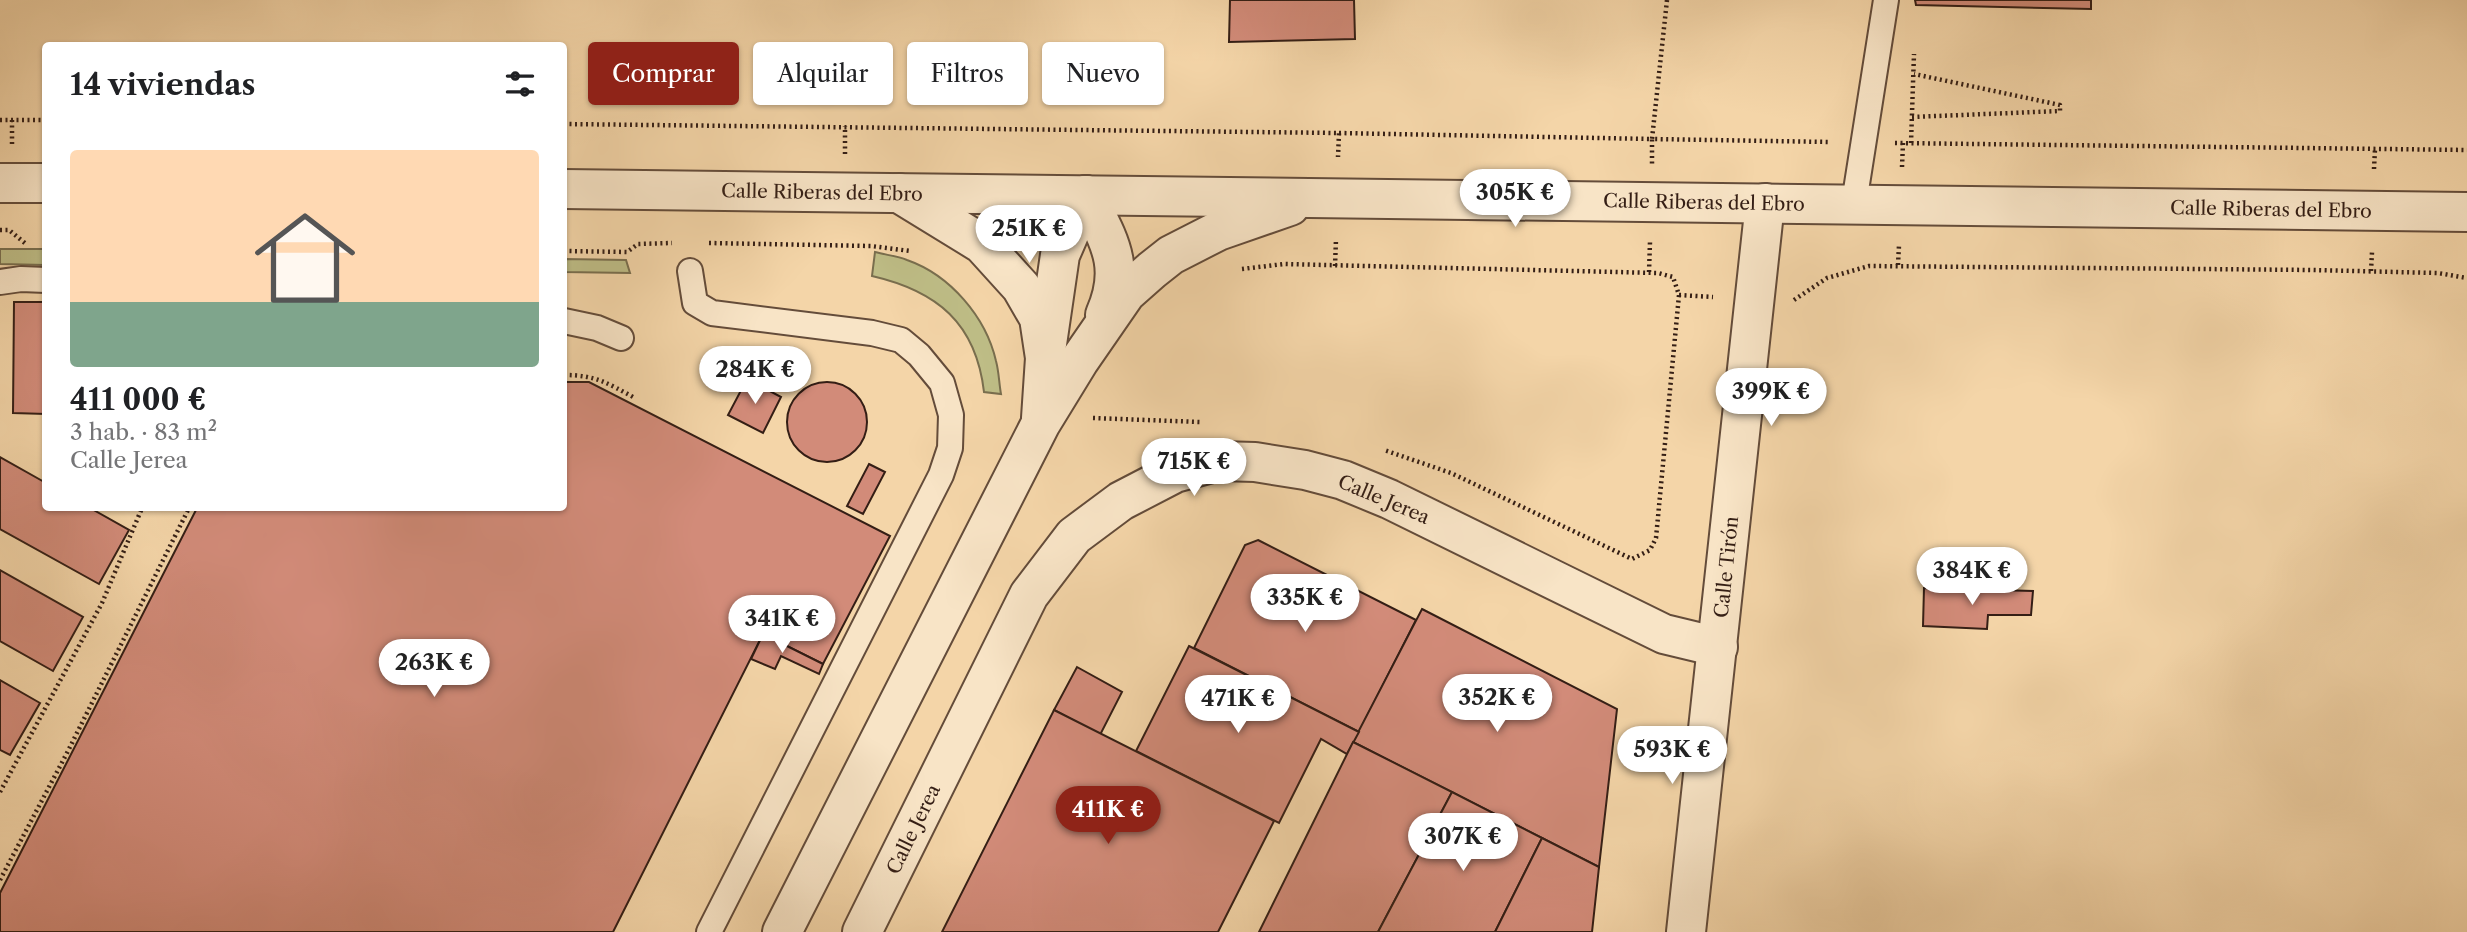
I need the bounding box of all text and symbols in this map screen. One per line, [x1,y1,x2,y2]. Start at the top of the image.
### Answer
chip: Comprar [588,42,739,105]
chip: Alquilar [753,42,893,105]
chip: Filtros [907,42,1028,105]
chip: Nuevo [1042,42,1164,105]
icon: filters [501,65,539,103]
text: 14 viviendas [70,66,256,103]
pin: 305K € [1458,170,1572,229]
text: 305K € [1476,178,1554,206]
street label: Calle Riberas del Ebro [721,179,923,206]
street label: Calle Riberas del Ebro [1603,189,1805,216]
icon: home [242,195,368,321]
street label: Calle Riberas del Ebro [2170,196,2372,223]
pin: 251K € [972,205,1086,265]
text: 251K € [992,214,1066,242]
pin: 284K € [698,346,812,406]
text: 284K € [715,355,795,383]
pin: 399K € [1714,368,1828,428]
text: 399K € [1732,377,1810,405]
text: 411 000 € [70,381,206,418]
text: 3 hab. · 83 m² [70,418,217,446]
pin: 715K € [1137,438,1251,498]
text: Calle Jerea [70,446,188,474]
text: 715K € [1157,447,1231,475]
street label: Calle Jerea [1335,470,1433,529]
street label: Calle Tirón [1710,515,1743,619]
pin: 384K € [1915,548,2029,607]
text: 384K € [1933,556,2012,584]
pin: 335K € [1248,574,1362,634]
text: 335K € [1267,583,1343,611]
pin: 341K € [725,596,839,655]
text: 341K € [744,604,820,632]
pin: 263K € [377,640,491,699]
text: 263K € [395,648,473,676]
pin: 352K € [1440,674,1554,734]
pin: 471K € [1181,676,1295,735]
text: 352K € [1458,683,1536,711]
text: 471K € [1201,684,1275,712]
pin: 593K € [1615,726,1729,786]
text: 593K € [1633,735,1711,763]
street label: Calle Jerea [882,780,945,878]
pin: 411K € [1051,786,1165,846]
text: 411K € [1072,795,1144,823]
pin: 307K € [1406,814,1520,873]
text: 307K € [1424,822,1502,850]

